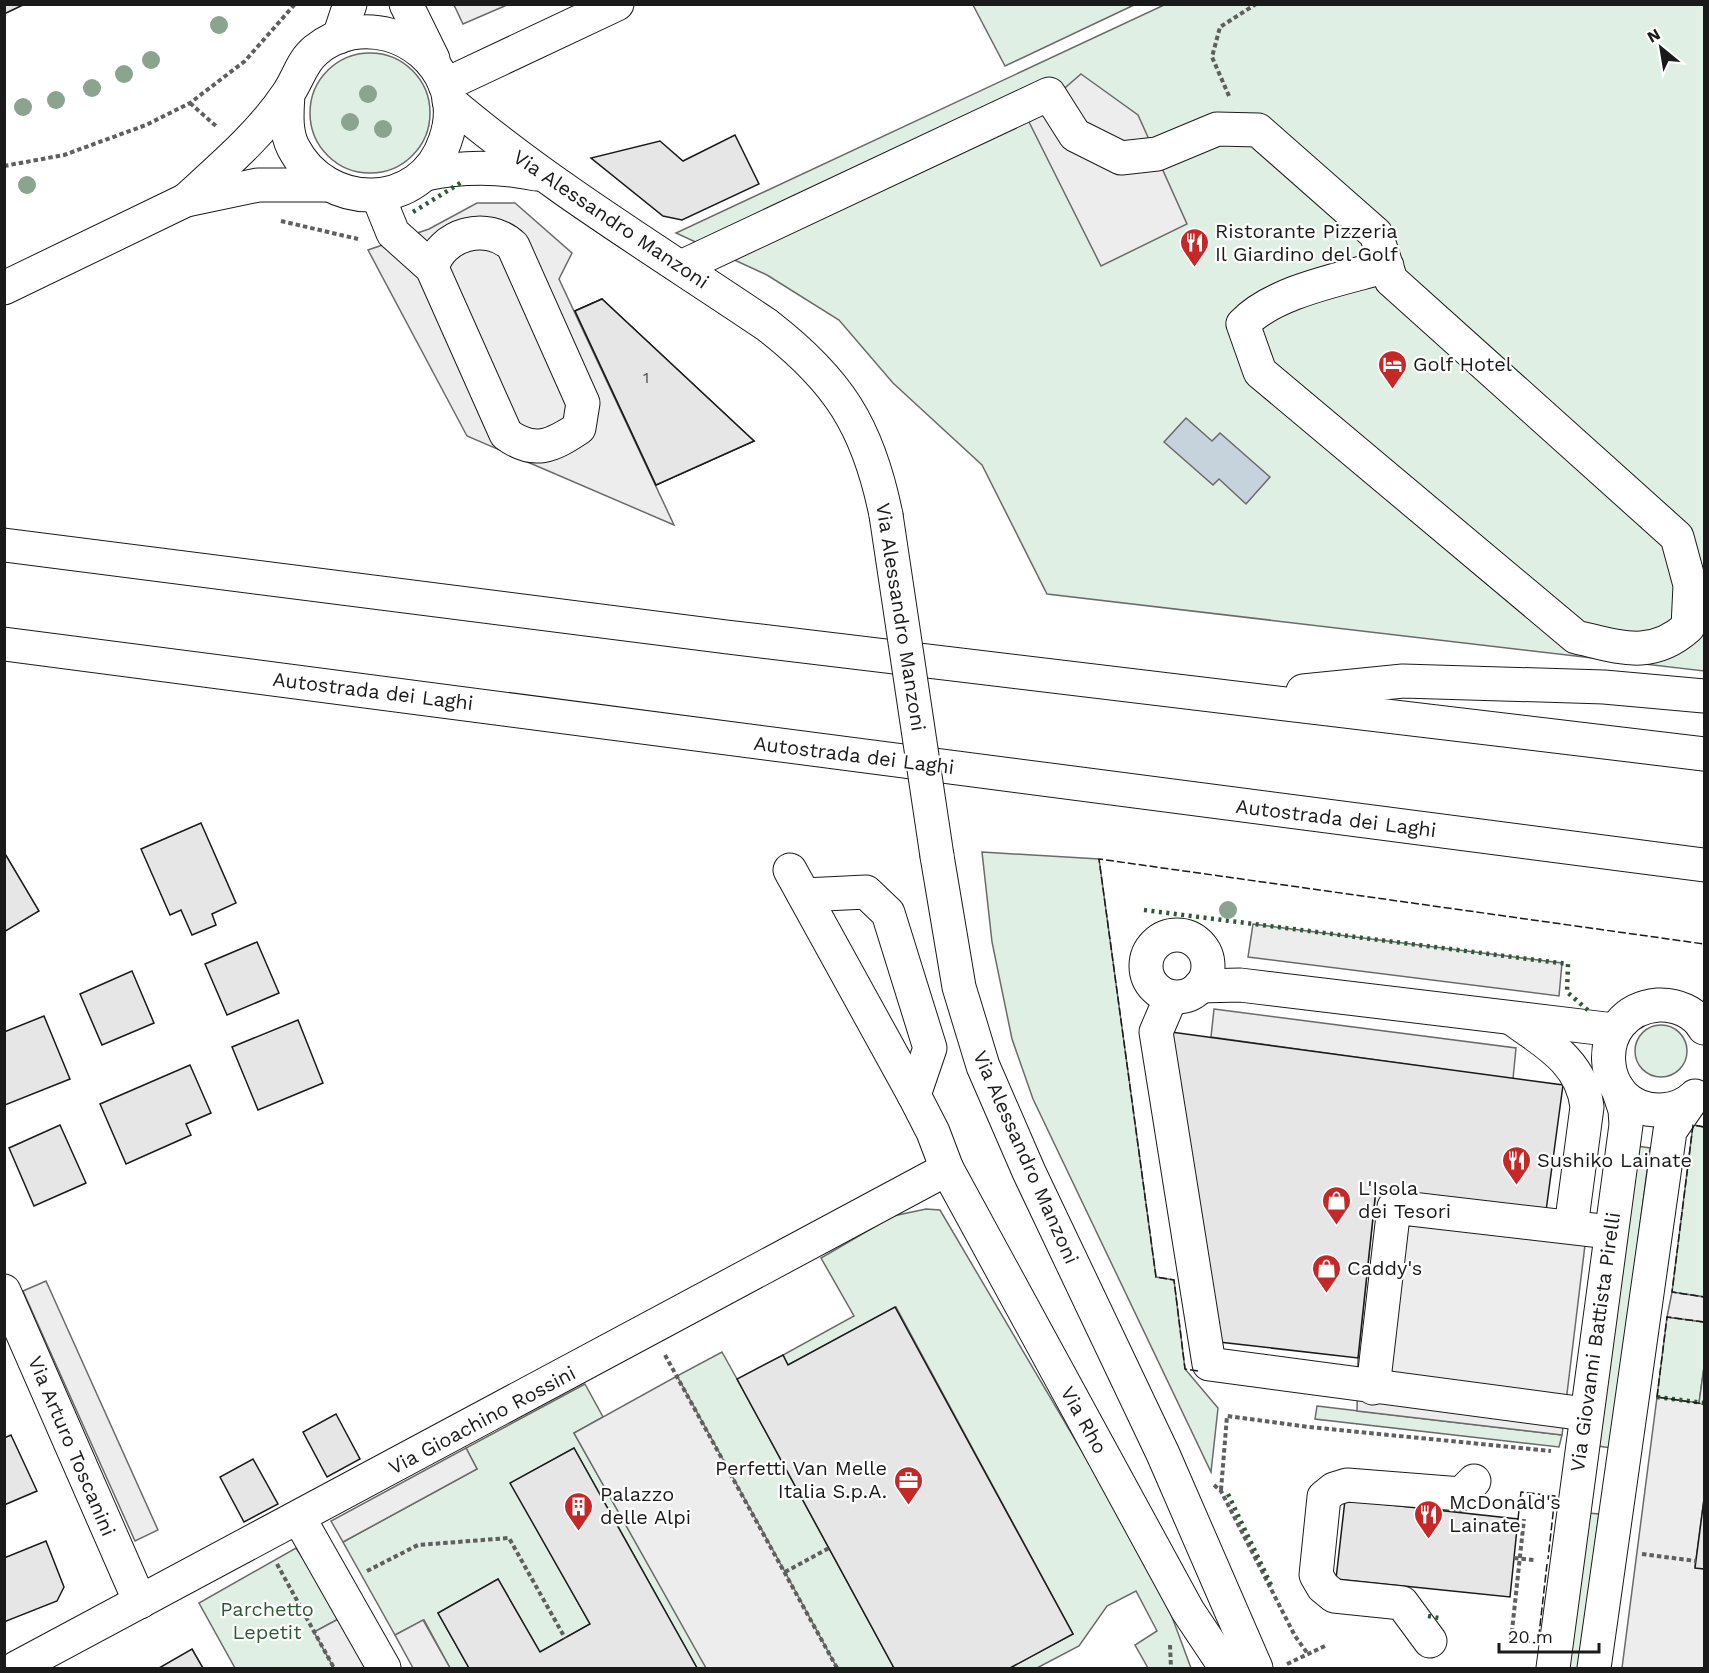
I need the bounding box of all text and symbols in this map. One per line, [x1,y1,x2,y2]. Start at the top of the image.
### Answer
north arrow [1631,18,1691,78]
text: N [1644,24,1664,47]
street label: Via Alessandro Manzoni [509,144,713,294]
place label: Ristorante Pizzeria Il Giardino del Golf [1215,219,1398,266]
restaurant icon: Ristorante Pizzeria Il Giardino del Golf [1178,226,1210,268]
hotel icon: Golf Hotel [1376,348,1408,390]
place label: Golf Hotel [1413,352,1512,376]
house number: 1 [643,368,649,387]
street label: Via Alessandro Manzoni [871,501,931,733]
street label: Autostrada dei Laghi [271,667,475,715]
street label: Autostrada dei Laghi [752,731,956,779]
street label: Autostrada dei Laghi [1234,794,1438,842]
street label: Via Alessandro Manzoni [968,1047,1084,1267]
restaurant icon: Sushiko Lainate [1500,1144,1532,1186]
place label: Sushiko Lainate [1537,1148,1692,1172]
place label: L'Isola dei Tesori [1358,1176,1451,1223]
shop icon: L'Isola dei Tesori [1321,1184,1353,1226]
street label: Via Giovanni Battista Pirelli [1565,1211,1625,1473]
shop icon: Caddy's [1310,1252,1342,1294]
place label: Caddy's [1347,1256,1422,1280]
street label: Via Arturo Toscanini [23,1352,121,1540]
street label: Via Gioachino Rossini [384,1361,580,1479]
street label: Via Rho [1056,1382,1112,1458]
place label: Perfetti Van Melle Italia S.p.A. [715,1456,887,1503]
office icon: Perfetti Van Melle Italia S.p.A. [892,1464,924,1506]
place label: Palazzo delle Alpi [600,1482,691,1529]
building icon: Palazzo delle Alpi [563,1490,595,1532]
place label: McDonald's Lainate [1449,1490,1561,1537]
restaurant icon: McDonald's Lainate [1412,1498,1444,1540]
park label: Parchetto Lepetit [220,1597,314,1644]
scale bar [1499,1616,1600,1654]
text: 20 m [1508,1626,1553,1647]

